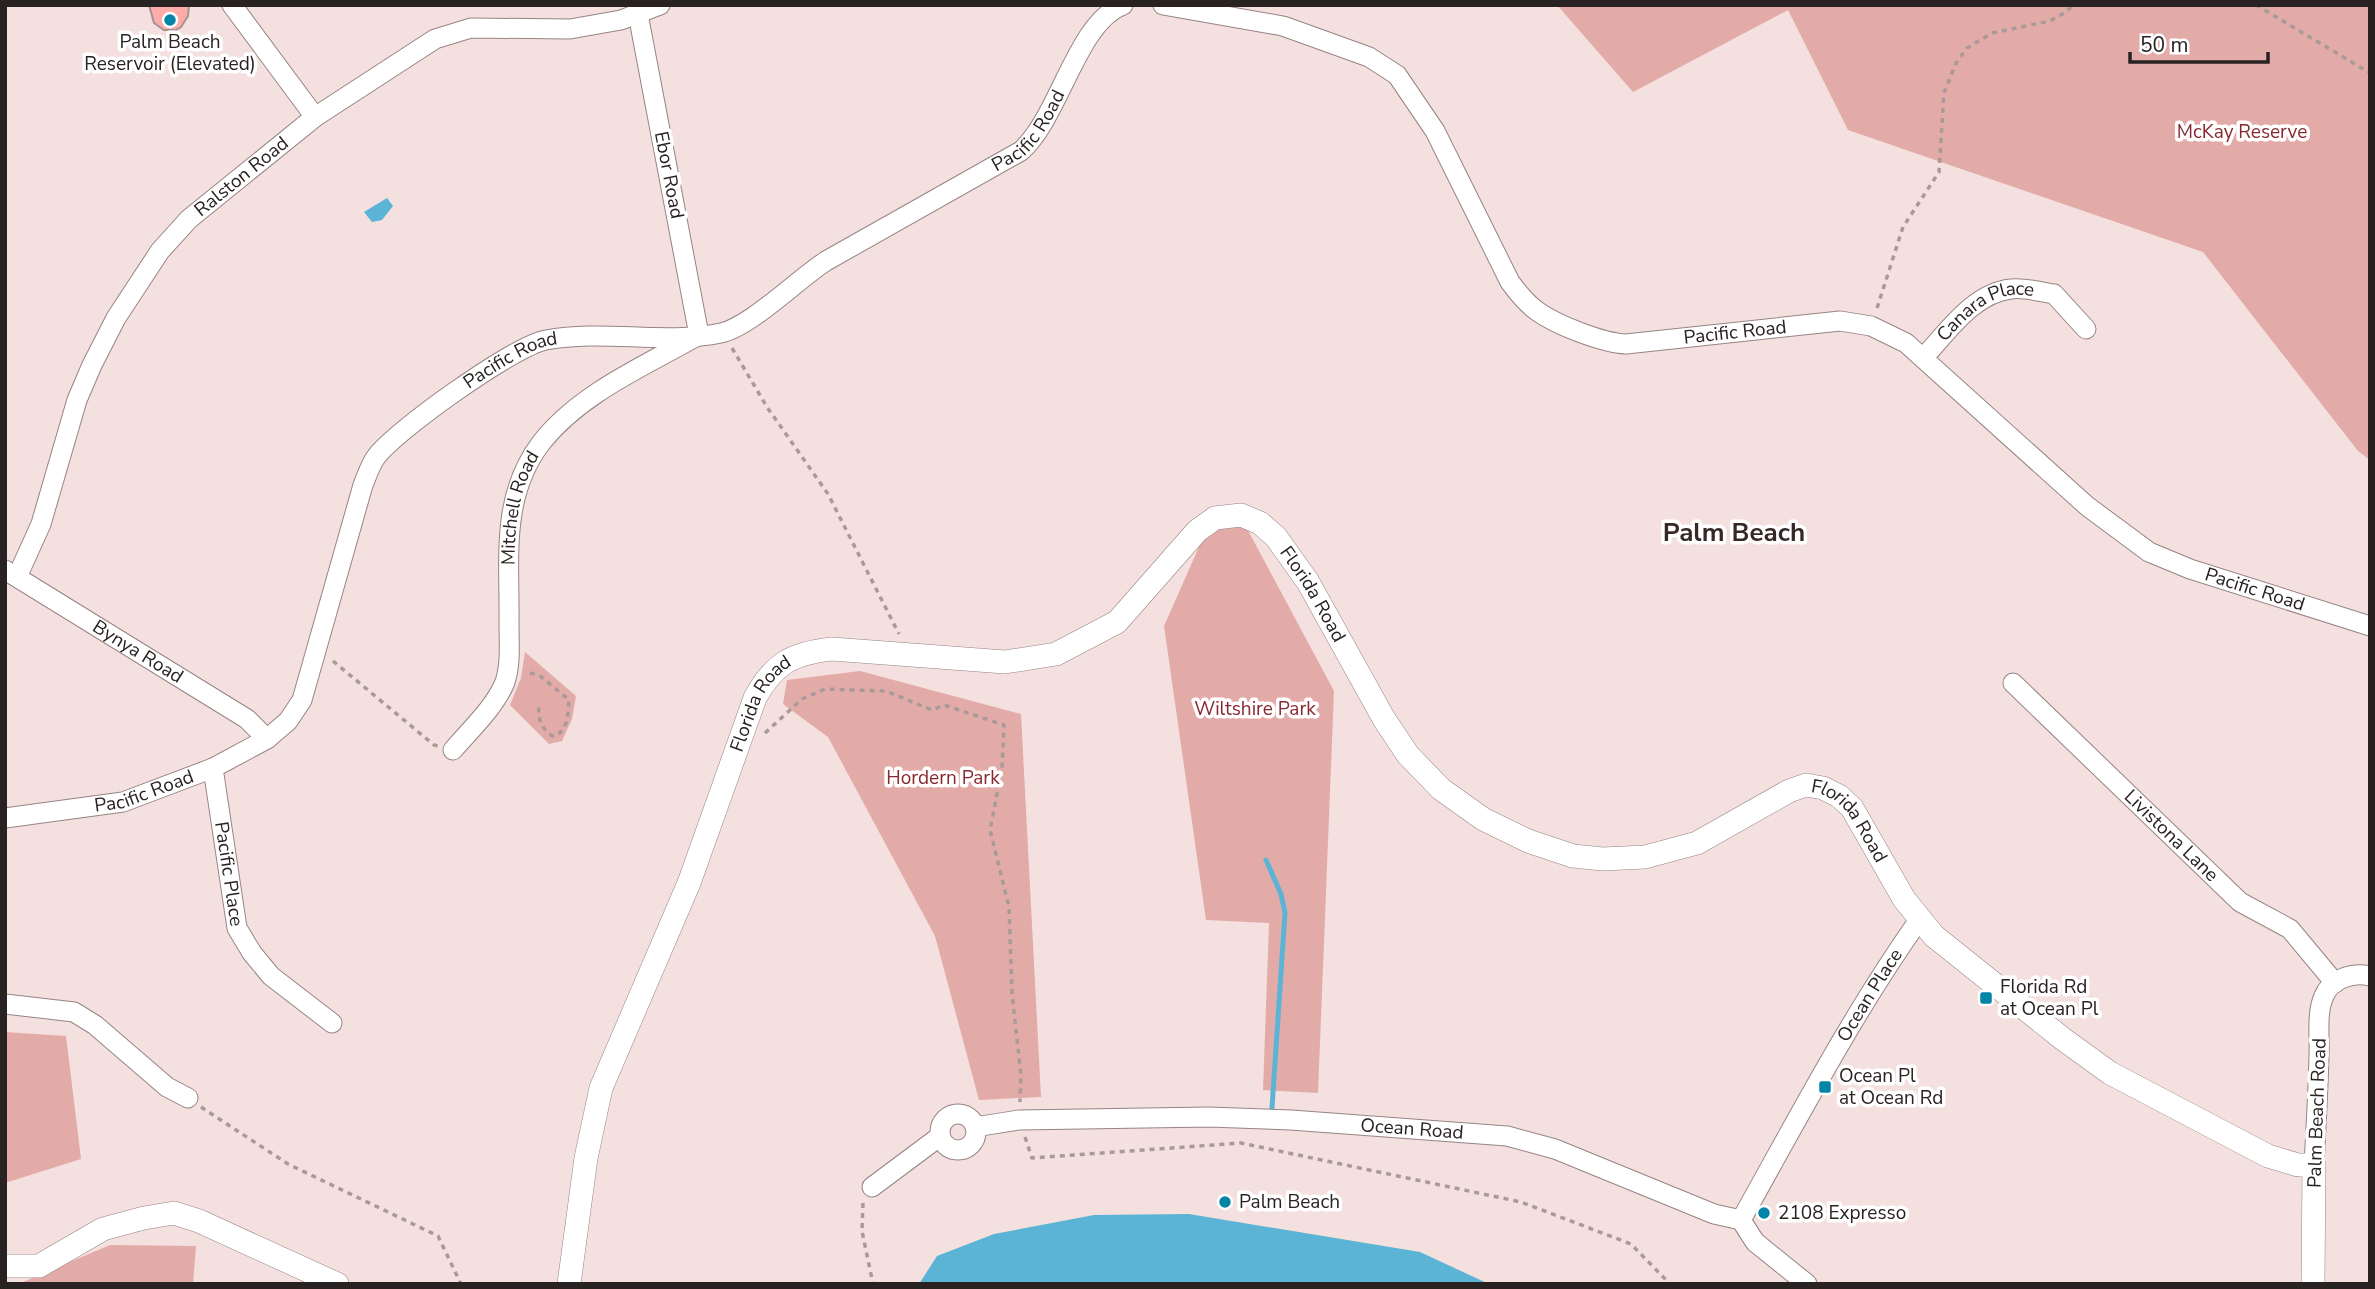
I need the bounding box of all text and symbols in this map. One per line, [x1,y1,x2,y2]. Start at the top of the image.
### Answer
marker: Palm Beach Reservoir (Elevated) [162,12,178,28]
scale bar [2130,21,2268,65]
place label: Palm Beach Reservoir (Elevated) [84,29,256,77]
text: 50 m [2140,31,2189,59]
street label: Pacific Road [987,85,1071,178]
park label: McKay Reserve [2177,119,2307,145]
street label: Ebor Road [648,129,690,221]
street label: Ralston Road [189,130,294,223]
street label: Canara Place [1931,275,2036,347]
street label: Pacific Road [1682,314,1788,351]
street label: Pacific Road [458,325,559,395]
street label: Mitchell Road [496,446,546,565]
district label: Palm Beach [1663,515,1805,550]
street label: Florida Road [1274,541,1352,647]
street label: Pacific Road [2202,562,2308,618]
street label: Bynya Road [88,614,188,690]
street label: Florida Road [724,649,796,755]
park label: Wiltshire Park [1194,696,1316,722]
street label: Pacific Road [93,763,197,819]
park label: Hordern Park [886,765,1000,791]
street label: Florida Road [1809,773,1893,867]
street label: Livistona Lane [2118,784,2224,888]
street label: Pacific Place [208,820,250,928]
street label: Ocean Place [1831,944,1909,1047]
place label: Florida Rd at Ocean Pl [2000,974,2099,1022]
marker: Florida Rd at Ocean Pl [1978,990,1994,1006]
street label: Palm Beach Road [2301,1038,2333,1188]
place label: Ocean Pl at Ocean Rd [1839,1063,1943,1111]
marker: Ocean Pl at Ocean Rd [1817,1079,1833,1095]
street label: Ocean Road [1360,1112,1465,1146]
place label: Palm Beach [1239,1189,1340,1215]
marker: Palm Beach [1217,1194,1233,1210]
place label: 2108 Expresso [1778,1200,1906,1226]
marker: 2108 Expresso [1756,1205,1772,1221]

